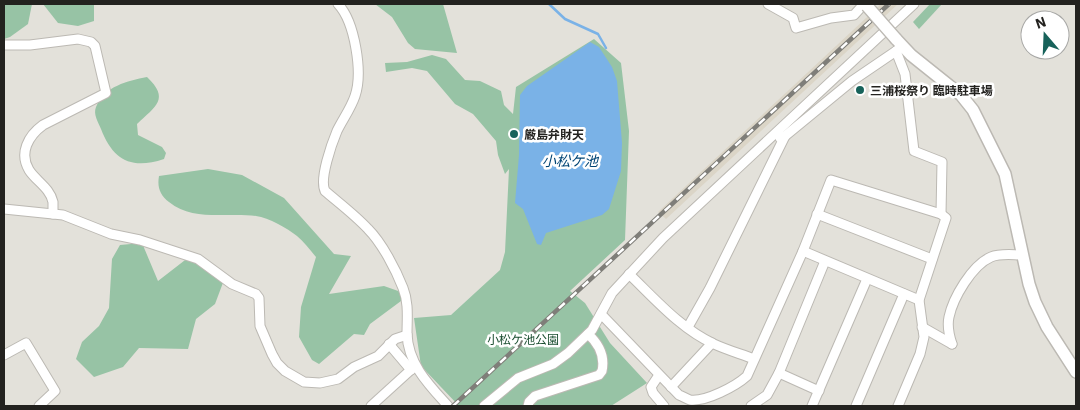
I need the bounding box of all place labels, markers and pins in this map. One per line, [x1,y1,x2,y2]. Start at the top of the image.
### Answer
place label: 三浦桜祭り 臨時駐車場 [870,83,993,98]
marker: 三浦桜祭り 臨時駐車場 [854,84,866,96]
place label: 厳島弁財天 [524,127,584,142]
marker: 厳島弁財天 [508,128,520,140]

